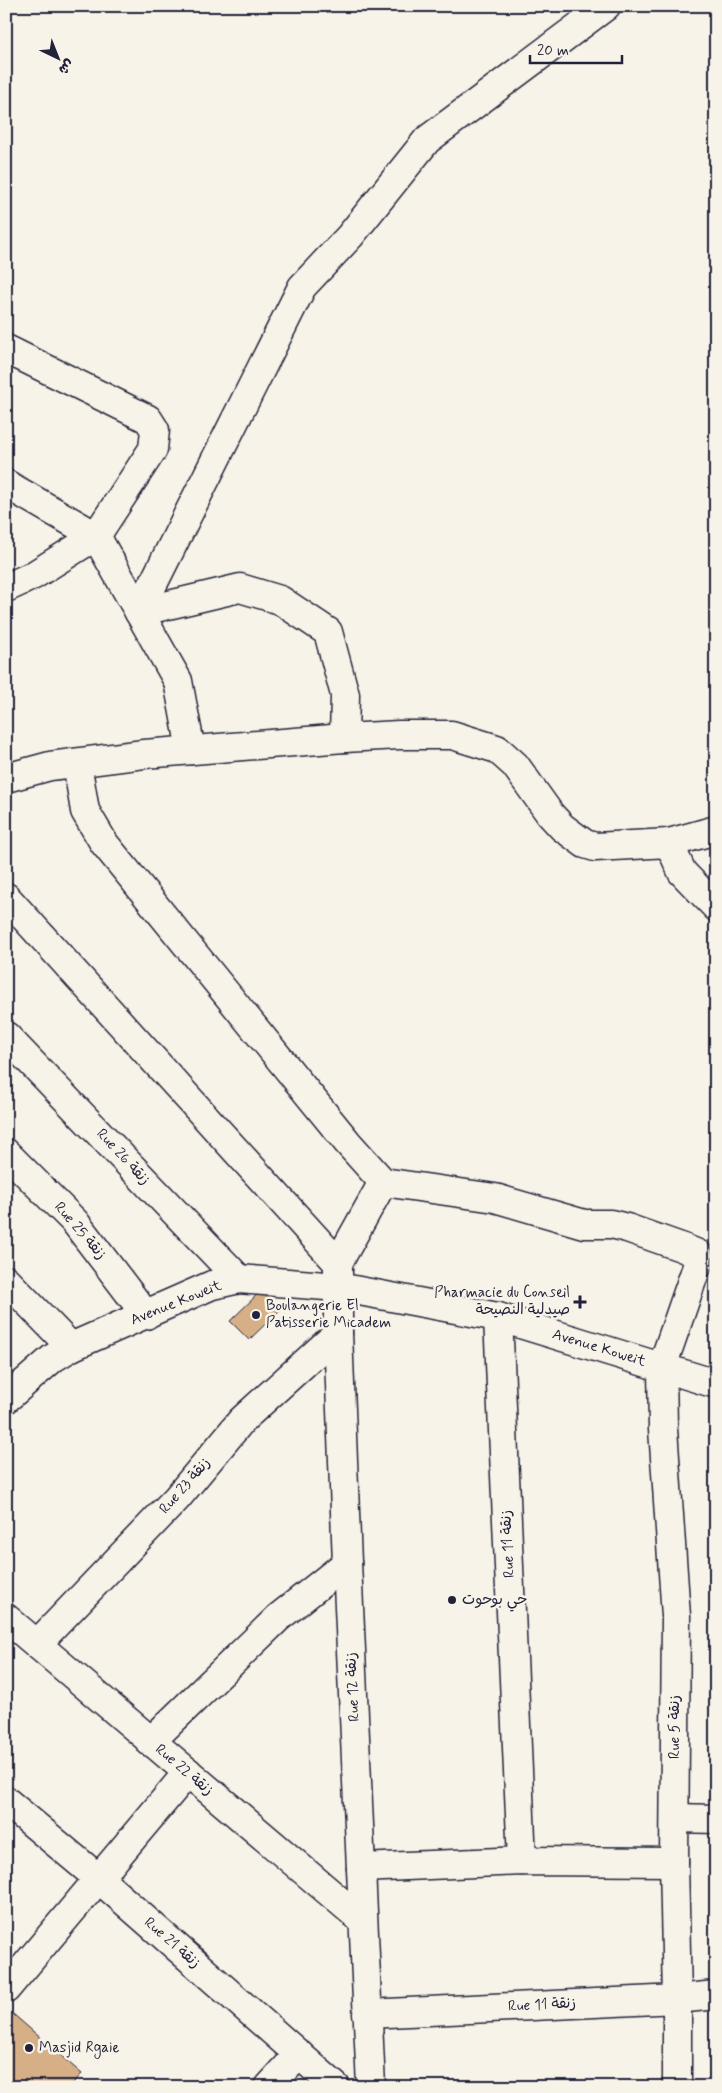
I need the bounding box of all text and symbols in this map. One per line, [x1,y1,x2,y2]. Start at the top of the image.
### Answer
north arrow [32,32,82,82]
scale bar [530,32,622,64]
text: 20 m [537,41,569,61]
text: ش [54,55,78,79]
street label: Rue 26 زنقة [92,1124,154,1190]
street label: Rue 25 زنقة [49,1198,111,1264]
street label: Avenue Koweit [127,1276,225,1330]
place label: Pharmacie du Conseil صيدلية النصيحة [434,1283,570,1320]
place label: Boulangerie El Patisserie Micadem [266,1296,391,1333]
marker: Pharmacie du Conseil صيدلية النصيحة [574,1296,586,1308]
marker: Boulangerie El Patisserie Micadem [250,1309,262,1321]
street label: Avenue Koweit [550,1324,648,1372]
street label: Rue 23 زنقة [155,1454,215,1518]
street label: Rue 11 زنقة [496,1509,520,1579]
place label: حي بوحوت [462,1590,528,1612]
marker: حي بوحوت [446,1594,458,1606]
street label: Rue 12 زنقة [341,1652,365,1722]
street label: Rue 5 زنقة [665,1695,685,1759]
street label: Rue 22 زنقة [151,1740,217,1800]
street label: Rue 21 زنقة [139,1913,205,1973]
street label: Rue 11 زنقة [507,1993,577,2017]
place label: Masjid Rgaie [39,2038,120,2059]
marker: Masjid Rgaie [23,2042,35,2054]

